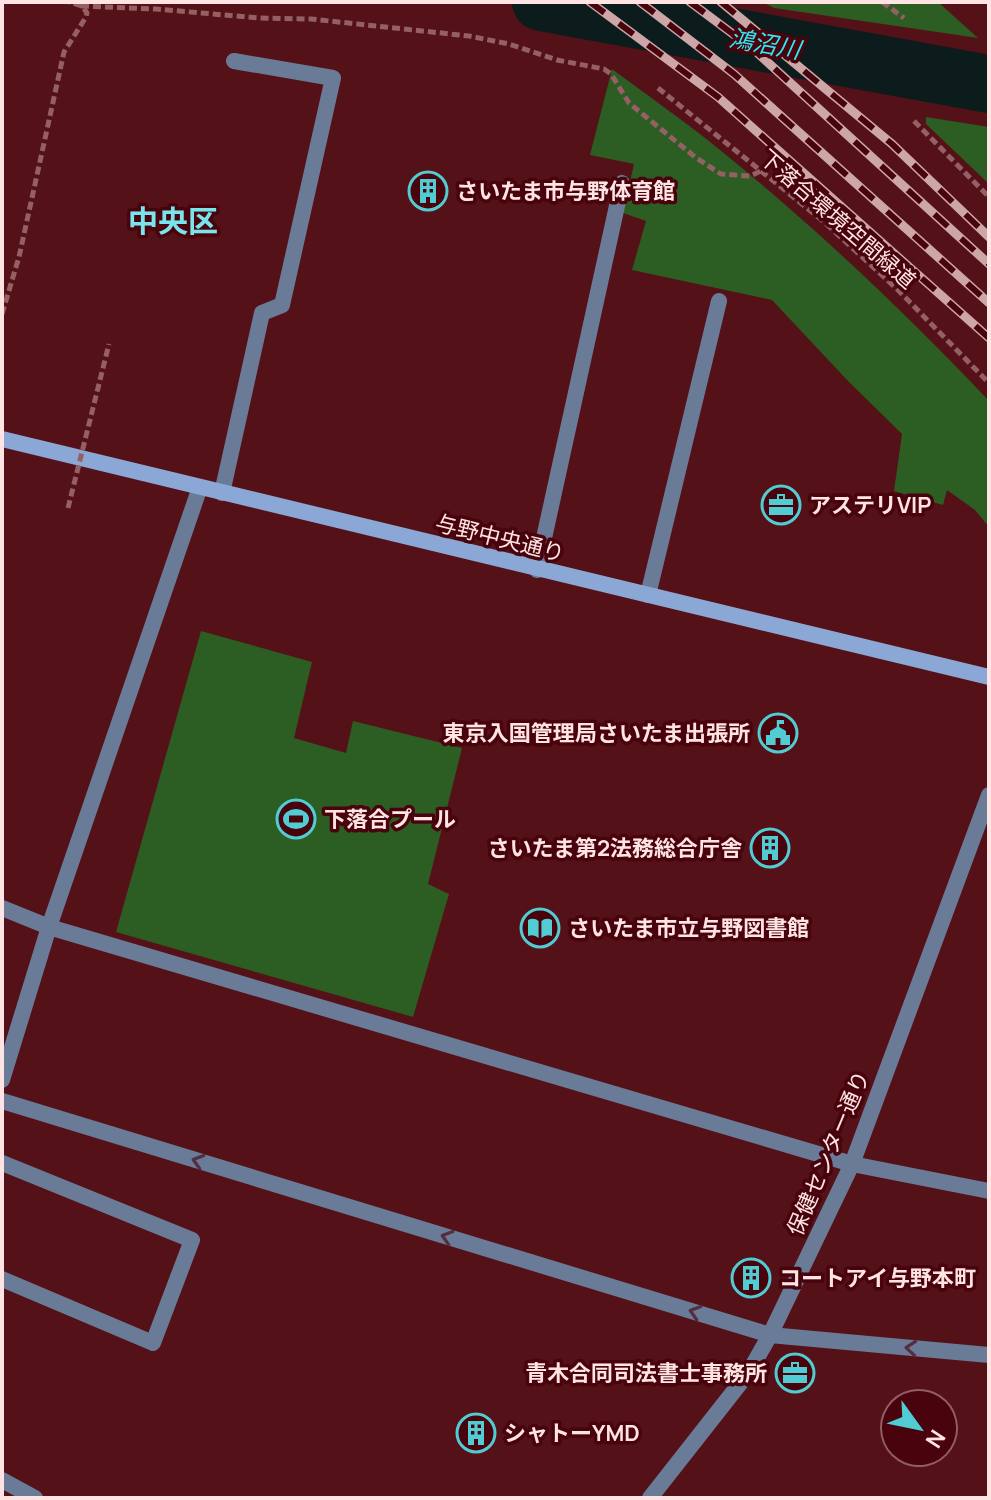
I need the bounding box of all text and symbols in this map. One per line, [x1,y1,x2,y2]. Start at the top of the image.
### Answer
water label: 鴻沼川 [727,20,806,66]
street label: 下落合環境空間緑道 [753,143,923,295]
building icon: さいたま市与野体育館 [407,170,449,212]
place label: さいたま市与野体育館 [456,176,675,206]
district label: 中央区 [128,200,218,241]
office icon: アステリVIP [760,484,802,526]
place label: アステリVIP [809,490,931,520]
street label: 与野中央通り [432,507,568,569]
public building icon: 東京入国管理局さいたま出張所 [757,712,799,754]
place label: 東京入国管理局さいたま出張所 [443,718,750,748]
sports icon: 下落合プール [275,798,317,840]
place label: 下落合プール [324,804,456,834]
building icon: さいたま第2法務総合庁舎 [749,827,791,869]
place label: さいたま第2法務総合庁舎 [488,833,742,863]
library icon: さいたま市立与野図書館 [519,907,561,949]
place label: さいたま市立与野図書館 [568,913,809,943]
street label: 保健センター通り [780,1066,876,1240]
one-way arrow [191,1154,205,1170]
one-way arrow [440,1230,454,1246]
building icon: コートアイ与野本町 [730,1257,772,1299]
place label: コートアイ与野本町 [779,1263,976,1293]
one-way arrow [689,1305,703,1321]
one-way arrow [904,1340,917,1357]
office icon: 青木合同司法書士事務所 [774,1352,816,1394]
place label: 青木合同司法書士事務所 [525,1358,767,1388]
north arrow [879,1388,959,1468]
building icon: シャトーYMD [455,1412,497,1454]
place label: シャトーYMD [504,1418,640,1448]
text: N [919,1424,953,1454]

